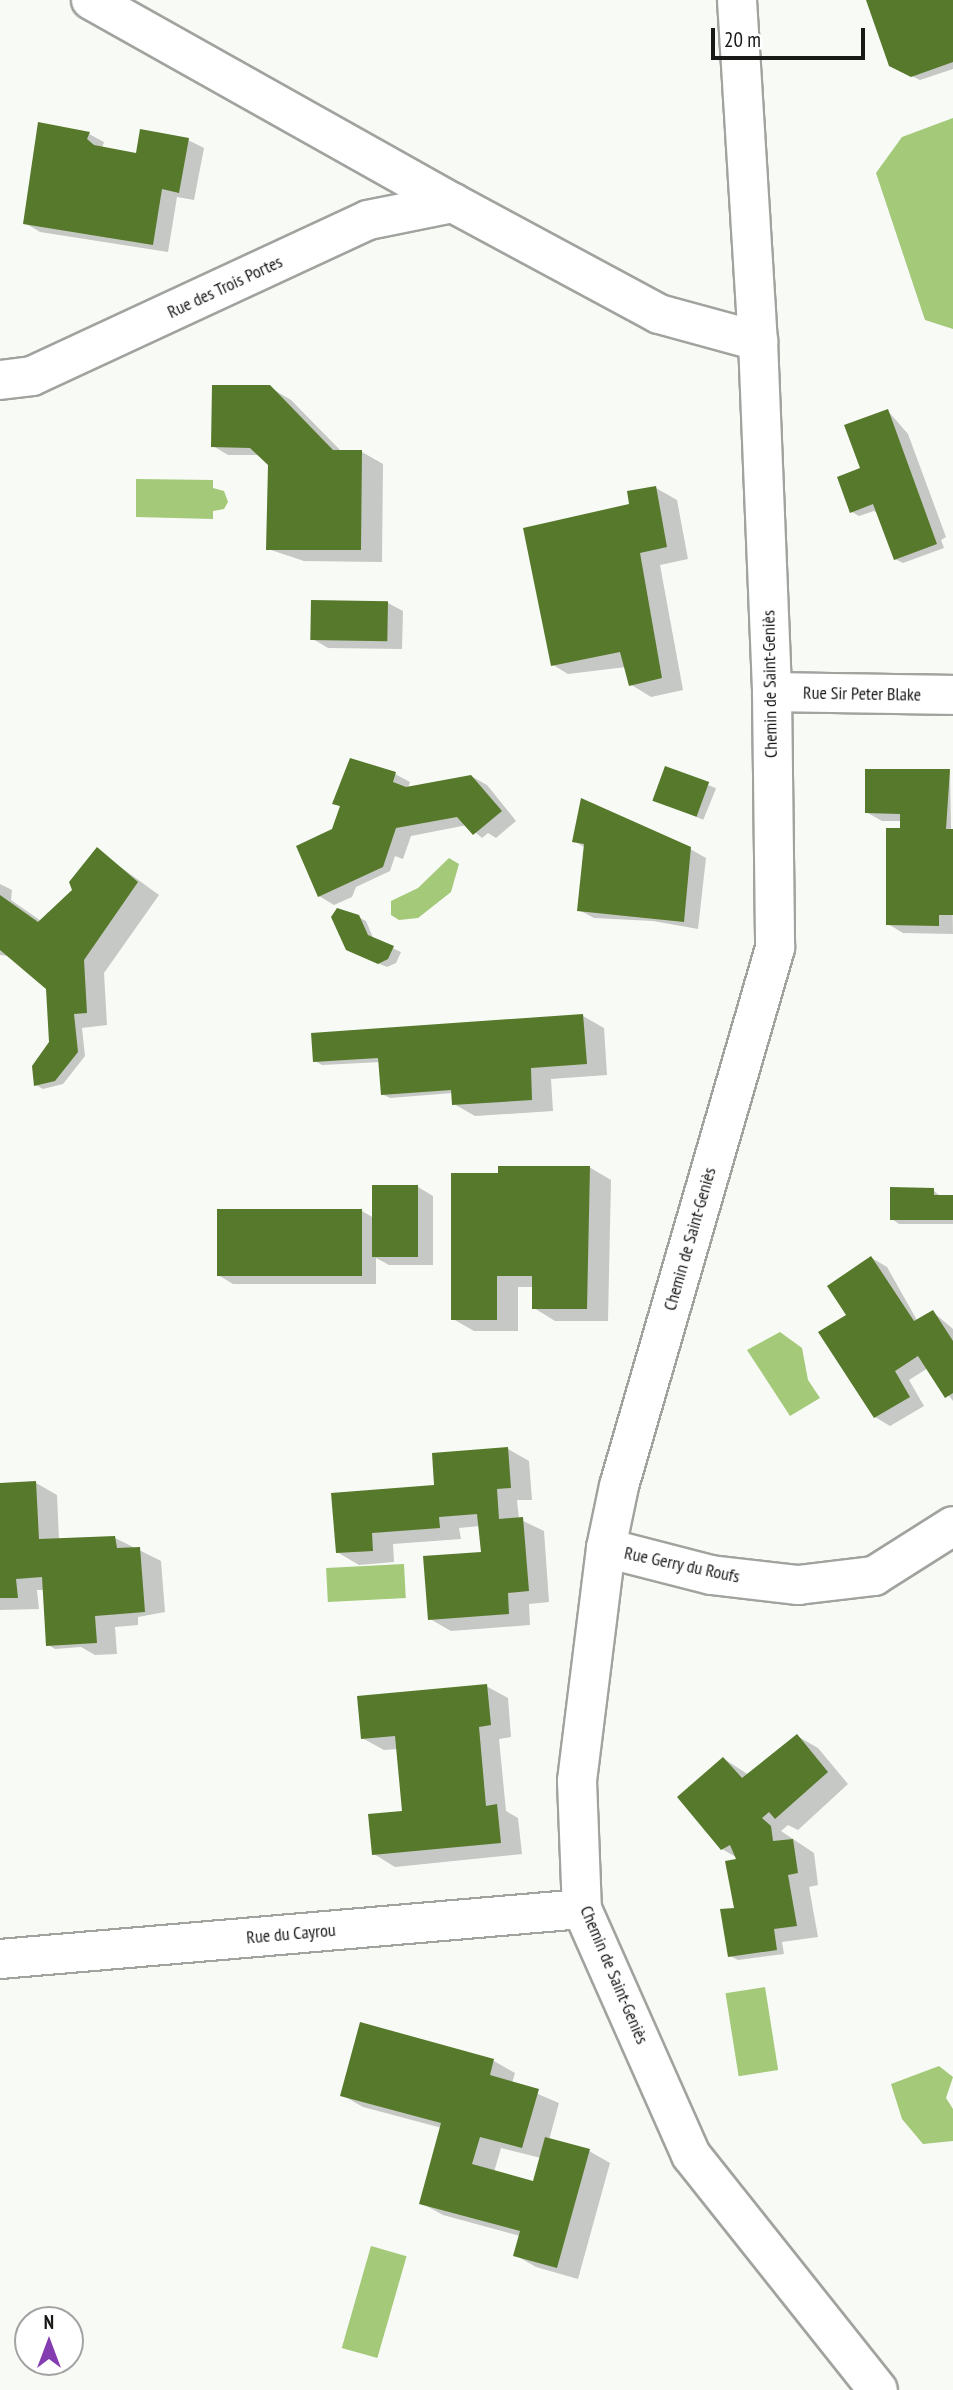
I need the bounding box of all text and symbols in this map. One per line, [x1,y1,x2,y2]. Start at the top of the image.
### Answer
scale bar [715,14,869,58]
text: 20 m [724,26,761,53]
street label: Rue des Trois Portes [164,251,286,323]
street label: Chemin de Saint-Geniès [758,610,782,758]
street label: Rue Sir Peter Blake [803,682,921,706]
street label: Chemin de Saint-Geniès [659,1165,721,1313]
street label: Rue Gerry du Roufs [622,1542,742,1588]
street label: Chemin de Saint-Geniès [575,1903,653,2047]
street label: Rue du Cayrou [245,1919,337,1949]
north arrow [14,2306,84,2376]
text: N [44,2310,54,2334]

